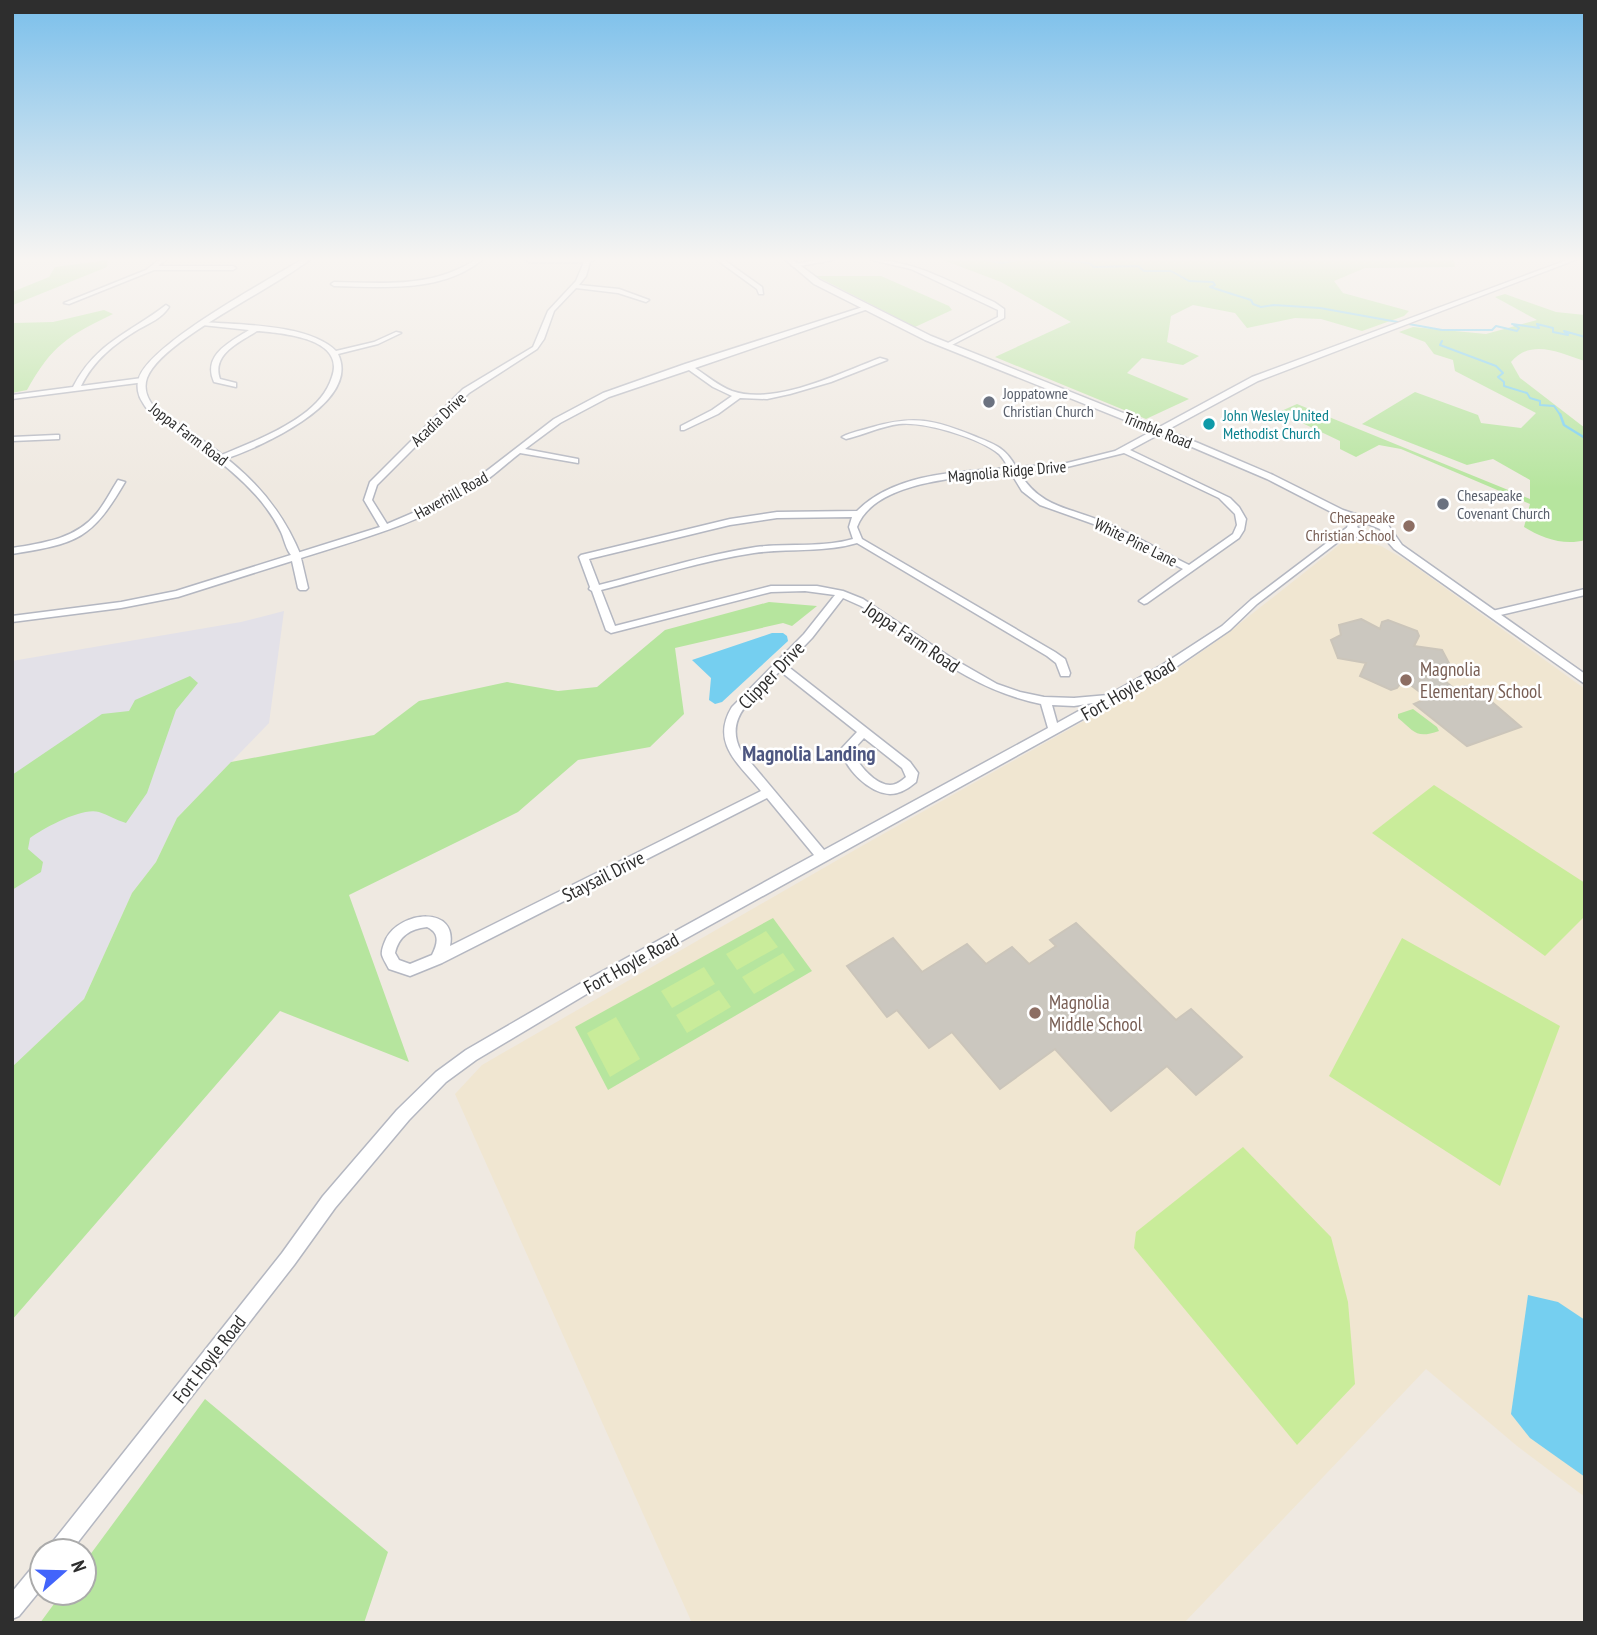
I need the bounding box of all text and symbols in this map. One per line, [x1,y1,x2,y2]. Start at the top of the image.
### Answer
place label: Joppatowne Christian Church [1002,383,1094,421]
street label: Acadia Drive [406,388,470,450]
marker: Joppatowne Christian Church [981,394,997,410]
street label: Joppa Farm Road [145,397,232,470]
place label: John Wesley United Methodist Church [1222,405,1329,443]
street label: Trimble Road [1121,407,1195,453]
marker: John Wesley United Methodist Church [1201,416,1217,432]
street label: Magnolia Ridge Drive [947,456,1067,486]
street label: Haverhill Road [411,467,491,523]
place label: Chesapeake Covenant Church [1457,485,1550,523]
marker: Chesapeake Covenant Church [1435,496,1451,512]
place label: Chesapeake Christian School [1306,507,1395,545]
street label: White Pine Lane [1091,513,1181,571]
marker: Chesapeake Christian School [1401,518,1417,534]
street label: Joppa Farm Road [859,596,964,678]
street label: Clipper Drive [733,636,809,714]
street label: Fort Hoyle Road [1077,652,1179,726]
place label: Magnolia Elementary School [1420,657,1542,703]
marker: Magnolia Elementary School [1398,672,1414,688]
district label: Magnolia Landing [742,740,876,767]
street label: Staysail Drive [558,845,648,907]
street label: Fort Hoyle Road [579,927,683,999]
place label: Magnolia Middle School [1049,990,1143,1036]
marker: Magnolia Middle School [1027,1005,1043,1021]
street label: Fort Hoyle Road [167,1310,251,1408]
north arrow [28,1537,98,1607]
text: N [66,1557,92,1575]

